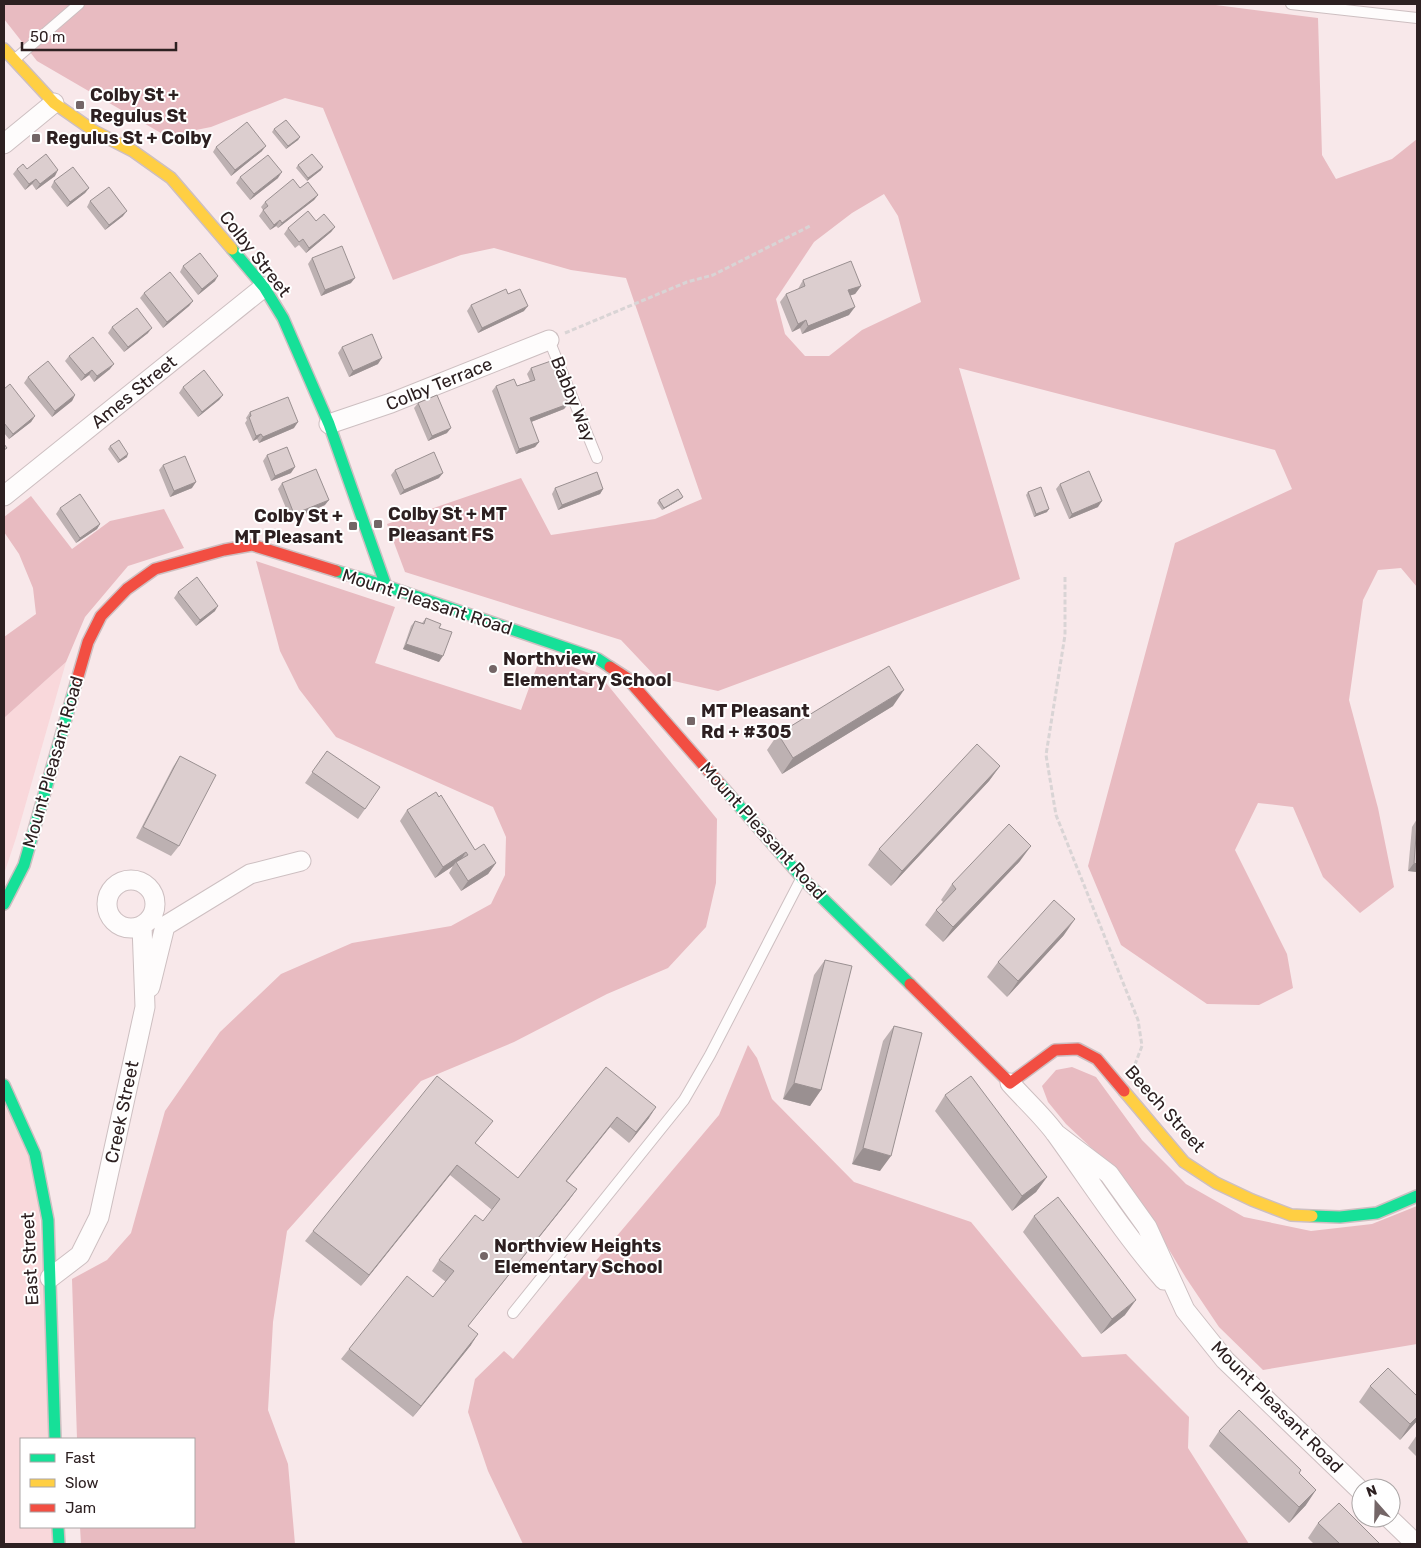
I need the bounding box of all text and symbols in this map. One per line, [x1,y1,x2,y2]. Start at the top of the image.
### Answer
scale bar [22,20,176,52]
text: 50 m [30,28,65,46]
place label: Colby St + Regulus St [90,84,187,127]
marker: Colby St + Regulus St [74,99,86,111]
place label: Regulus St + Colby [46,127,212,149]
marker: Regulus St + Colby [30,132,42,144]
street label: Colby Street [215,207,295,301]
street label: Ames Street [87,351,181,433]
street label: Colby Terrace [383,353,495,415]
street label: Babby Way [546,353,600,445]
place label: Colby St + MT Pleasant FS [388,503,507,546]
place label: Colby St + MT Pleasant [234,505,343,548]
marker: Colby St + MT Pleasant FS [372,518,384,530]
marker: Colby St + MT Pleasant [347,520,359,532]
street label: Mount Pleasant Road [339,564,515,640]
place label: Northview Elementary School [503,648,672,691]
marker: Northview Elementary School [487,663,499,675]
street label: Mount Pleasant Road [18,674,88,850]
place label: MT Pleasant Rd + #305 [701,700,810,743]
marker: MT Pleasant Rd + #305 [685,715,697,727]
street label: Mount Pleasant Road [695,758,831,904]
street label: Creek Street [100,1059,144,1165]
street label: Beech Street [1120,1061,1210,1157]
street label: East Street [17,1212,43,1306]
place label: Northview Heights Elementary School [494,1235,663,1278]
marker: Northview Heights Elementary School [478,1250,490,1262]
street label: Mount Pleasant Road [1206,1336,1348,1478]
legend [20,1438,195,1528]
text: Fast [65,1449,95,1467]
text: Slow [65,1474,98,1492]
north arrow [1351,1478,1401,1528]
text: N [1364,1482,1379,1501]
text: Jam [65,1499,96,1517]

